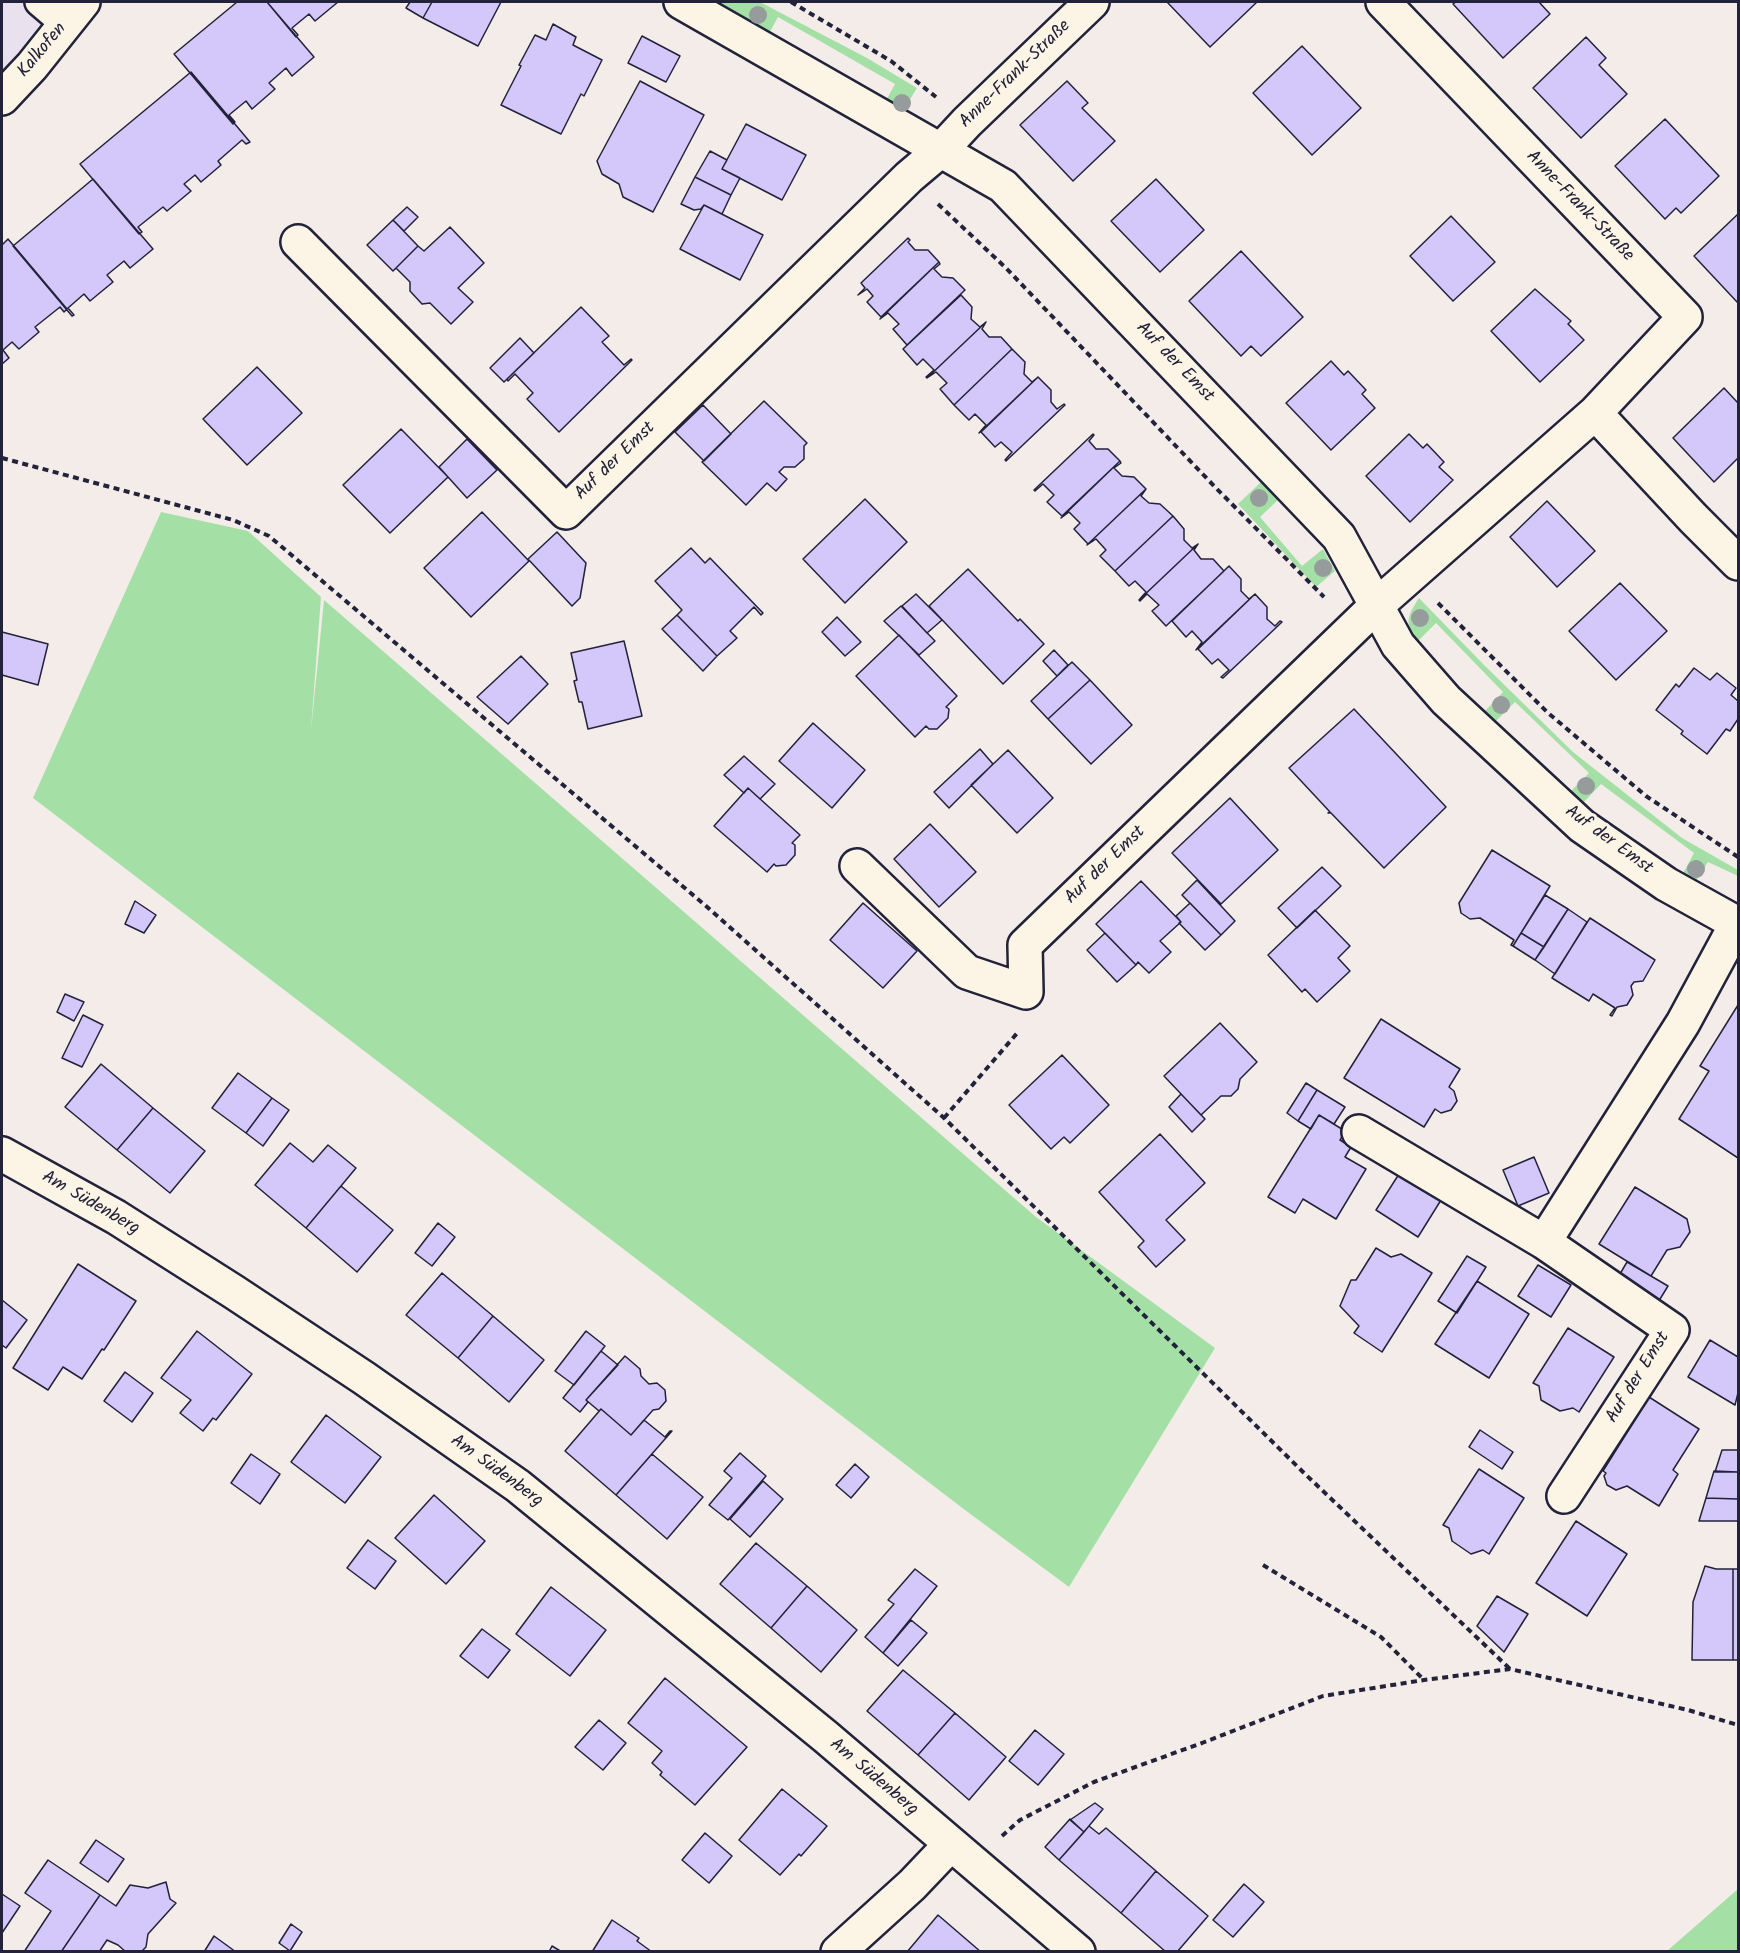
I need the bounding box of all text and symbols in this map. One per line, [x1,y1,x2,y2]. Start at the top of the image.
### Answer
street label: Anne-Frank-Straße [956,16,1076,134]
street label: Kalkofen [14,19,72,83]
street label: Anne-Frank-Straße [1520,147,1638,267]
street label: Auf der Emst [1130,318,1218,408]
street label: Auf der Emst [571,418,661,506]
street label: Auf der Emst [1560,802,1656,880]
street label: Auf der Emst [1061,822,1151,910]
street label: Am Südenberg [37,1167,143,1241]
street label: Auf der Emst [1602,1328,1676,1428]
street label: Am Südenberg [445,1431,547,1513]
street label: Am Südenberg [824,1735,922,1821]

